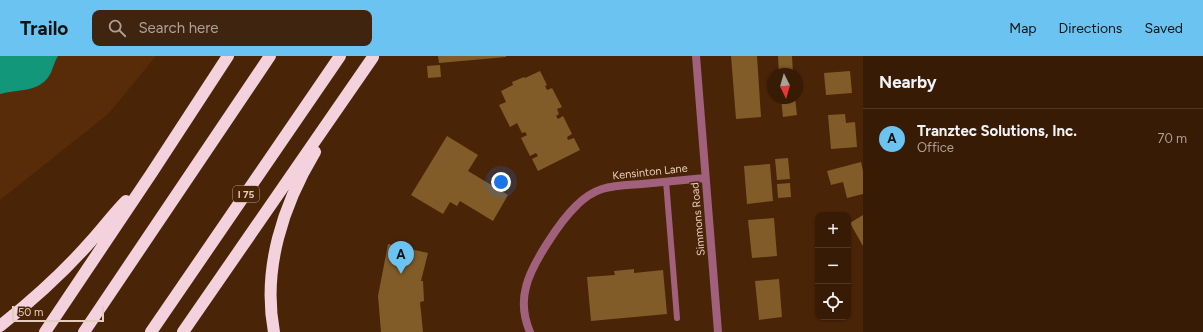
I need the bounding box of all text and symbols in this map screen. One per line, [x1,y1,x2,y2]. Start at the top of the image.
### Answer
search box [92,10,372,46]
text: Trailo [20,17,68,40]
icon: search [106,17,128,39]
text: Search here [138,19,219,37]
text: Map [1009,20,1037,37]
text: Directions [1059,20,1122,37]
text: Saved [1144,20,1183,37]
north arrow [767,68,803,104]
text: Nearby [879,72,937,92]
text: Tranztec Solutions, Inc. [917,122,1077,140]
text: A [887,131,897,146]
text: 70 m [1157,131,1187,146]
text: Office [917,140,954,155]
street label: Kensinton Lane [612,162,688,182]
your location [491,172,511,192]
street label: Simmons Road [688,182,708,256]
road number: I 75 [233,186,259,202]
map controls [815,212,851,320]
button: + [815,212,851,248]
pin: A [388,241,414,274]
button: − [815,248,851,284]
button: locate [815,284,851,320]
scale bar [12,304,104,323]
text: 50 m [18,306,43,319]

